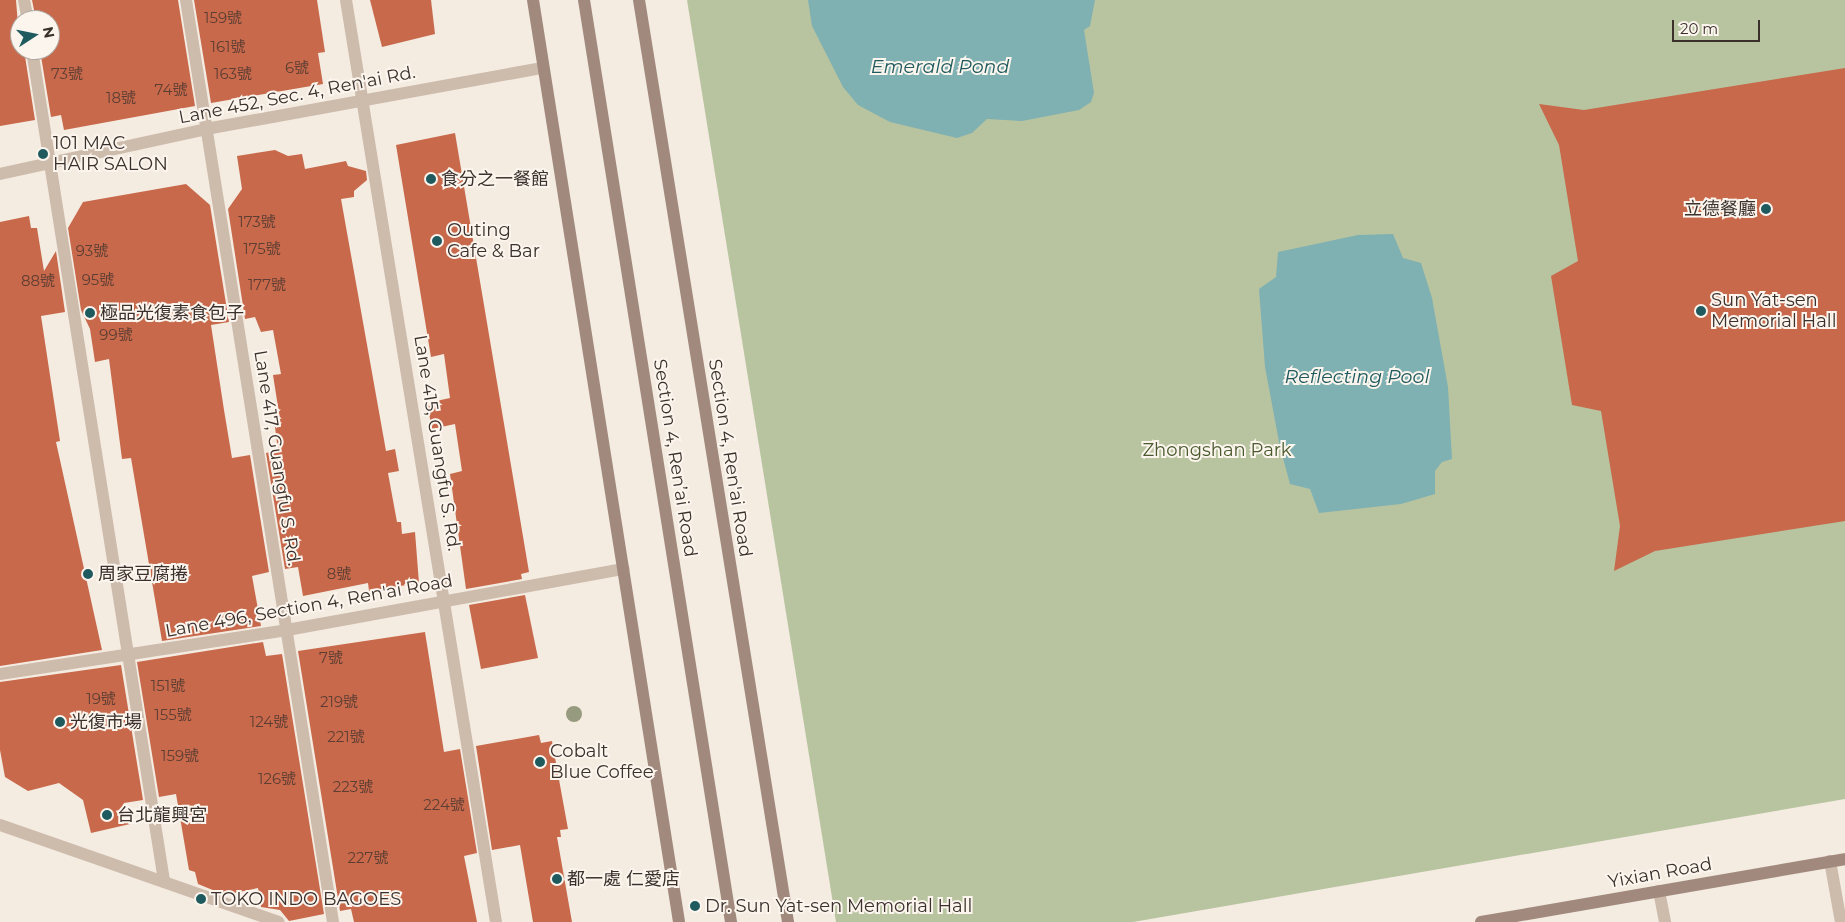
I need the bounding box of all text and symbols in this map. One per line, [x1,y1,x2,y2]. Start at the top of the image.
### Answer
house number: 159號 [204,9,242,27]
north arrow [10,10,60,60]
scale bar [1675,10,1762,42]
text: 20 m [1680,19,1718,38]
text: N [39,25,59,40]
house number: 161號 [211,38,245,56]
water label: Emerald Pond [871,56,1009,78]
house number: 6號 [285,59,309,77]
street label: Lane 452, Sec. 4, Ren'ai Rd. [177,61,417,129]
house number: 73號 [51,65,83,83]
house number: 163號 [214,65,252,83]
house number: 74號 [155,81,187,99]
house number: 18號 [106,89,136,107]
place label: 101 MAC HAIR SALON [53,133,168,176]
marker: 101 MAC HAIR SALON [37,148,49,160]
place label: 食分之一餐館 [441,168,549,190]
marker: 食分之一餐館 [425,173,437,185]
place label: 立德餐廳 [1684,198,1756,220]
marker: 立德餐廳 [1760,203,1772,215]
house number: 173號 [238,213,276,231]
place label: Outing Cafe & Bar [447,220,540,262]
marker: Outing Cafe & Bar [431,235,443,247]
house number: 175號 [243,240,281,258]
house number: 93號 [76,242,108,260]
house number: 95號 [82,271,114,289]
house number: 88號 [21,272,55,290]
house number: 177號 [248,276,286,294]
place label: Sun Yat-sen Memorial Hall [1711,290,1836,332]
place label: 極品光復素食包子 [100,302,244,324]
marker: Sun Yat-sen Memorial Hall [1695,305,1707,317]
marker: 極品光復素食包子 [84,307,96,319]
house number: 99號 [99,326,133,344]
street label: Lane 415, Guangfu S. Rd. [409,333,465,553]
street label: Lane 417, Guangfu S. Rd. [249,349,305,567]
street label: Section 4, Ren’ai Road [649,357,701,559]
street label: Section 4, Ren'ai Road [704,357,756,559]
water label: Reflecting Pool [1284,366,1430,388]
park label: Zhongshan Park [1142,439,1292,461]
place label: 周家豆腐捲 [98,563,188,585]
house number: 8號 [327,565,351,583]
marker: 周家豆腐捲 [82,568,94,580]
street label: Lane 496, Section 4, Ren'ai Road [164,570,454,642]
house number: 7號 [319,649,343,667]
house number: 151號 [151,677,185,695]
house number: 19號 [86,690,116,708]
house number: 219號 [320,693,358,711]
house number: 155號 [154,706,192,724]
place label: 光復市場 [70,711,142,733]
house number: 124號 [250,713,288,731]
marker: 光復市場 [54,716,66,728]
house number: 221號 [327,728,365,746]
place label: Cobalt Blue Coffee [550,741,654,784]
house number: 159號 [161,747,199,765]
marker: Cobalt Blue Coffee [534,756,546,768]
house number: 126號 [258,770,296,788]
house number: 223號 [333,778,373,796]
house number: 224號 [423,796,465,814]
place label: 台北龍興宮 [117,804,207,826]
marker: 台北龍興宮 [101,809,113,821]
house number: 227號 [348,849,388,867]
street label: Yixian Road [1606,853,1714,893]
place label: 都一處 仁愛店 [567,868,680,890]
marker: 都一處 仁愛店 [551,873,563,885]
place label: TOKO INDO BAGOES [211,888,401,910]
marker: TOKO INDO BAGOES [195,893,207,905]
place label: Dr. Sun Yat-sen Memorial Hall [705,895,972,917]
marker: Dr. Sun Yat-sen Memorial Hall [689,900,701,912]

